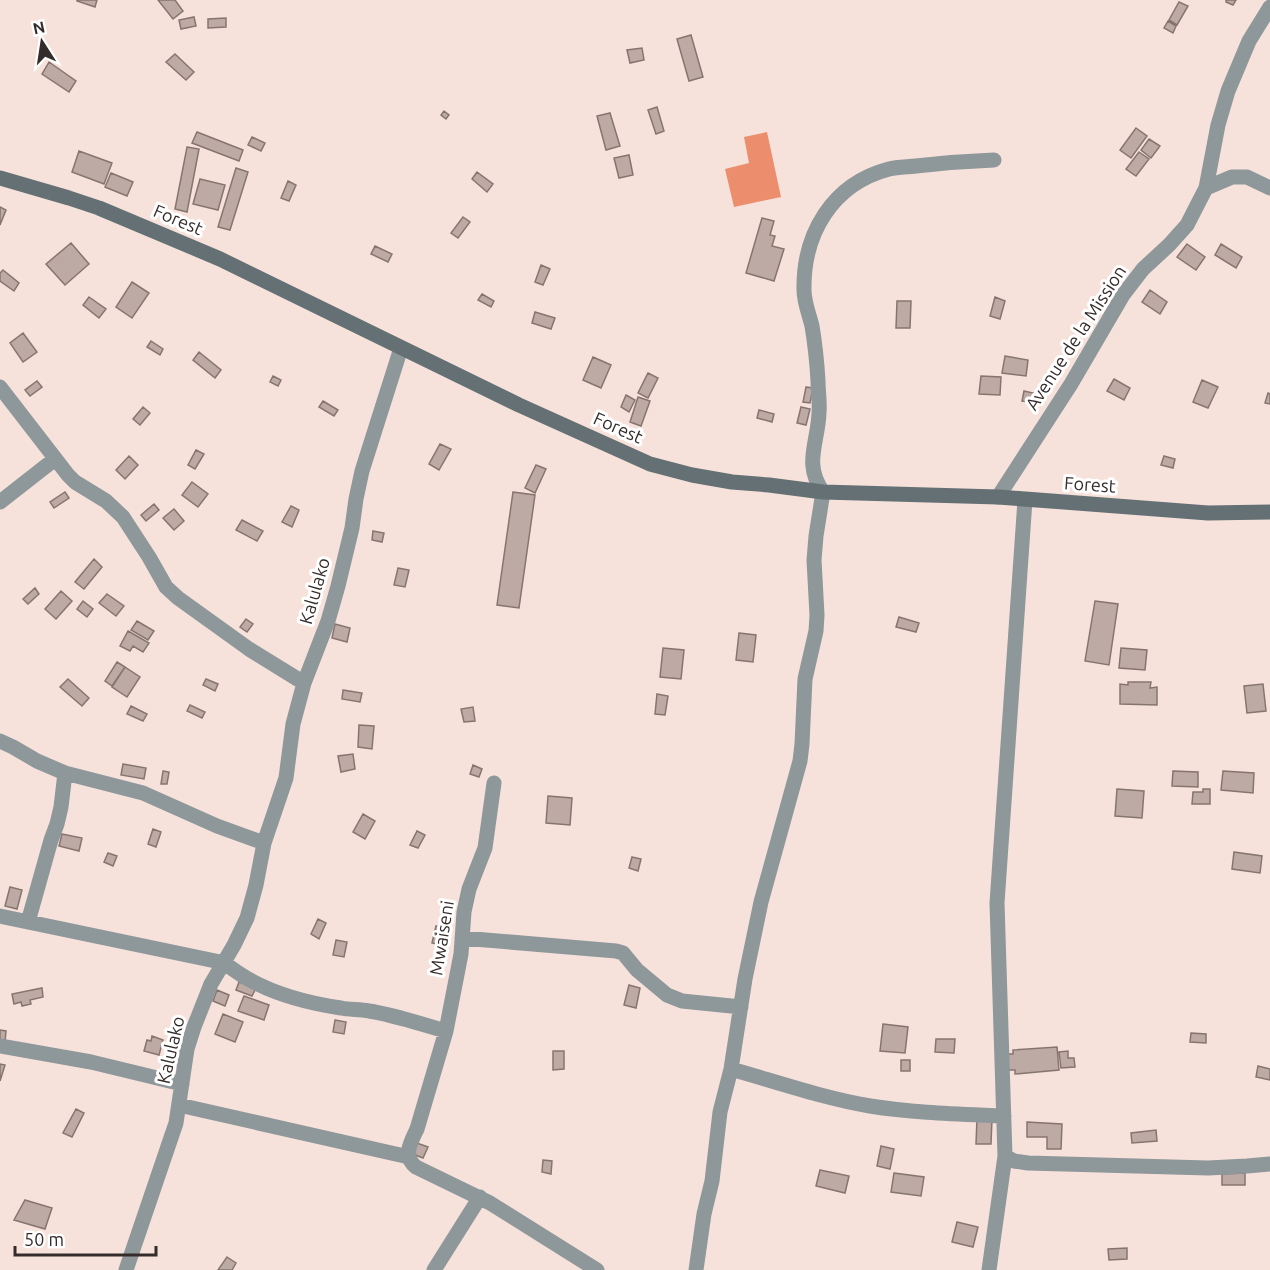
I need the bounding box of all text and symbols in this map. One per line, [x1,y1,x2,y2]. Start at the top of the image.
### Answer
north arrow [12,12,72,72]
text: N [31,17,47,37]
street label: Forest [151,200,206,238]
street label: Avenue de la Mission [1021,261,1129,413]
street label: Forest [591,407,646,447]
street label: Forest [1064,472,1117,496]
street label: Kalulako [295,555,333,626]
street label: Mwaiseni [425,899,457,977]
street label: Kalulako [153,1014,187,1085]
scale bar [15,1219,156,1257]
text: 50 m [24,1229,64,1249]

